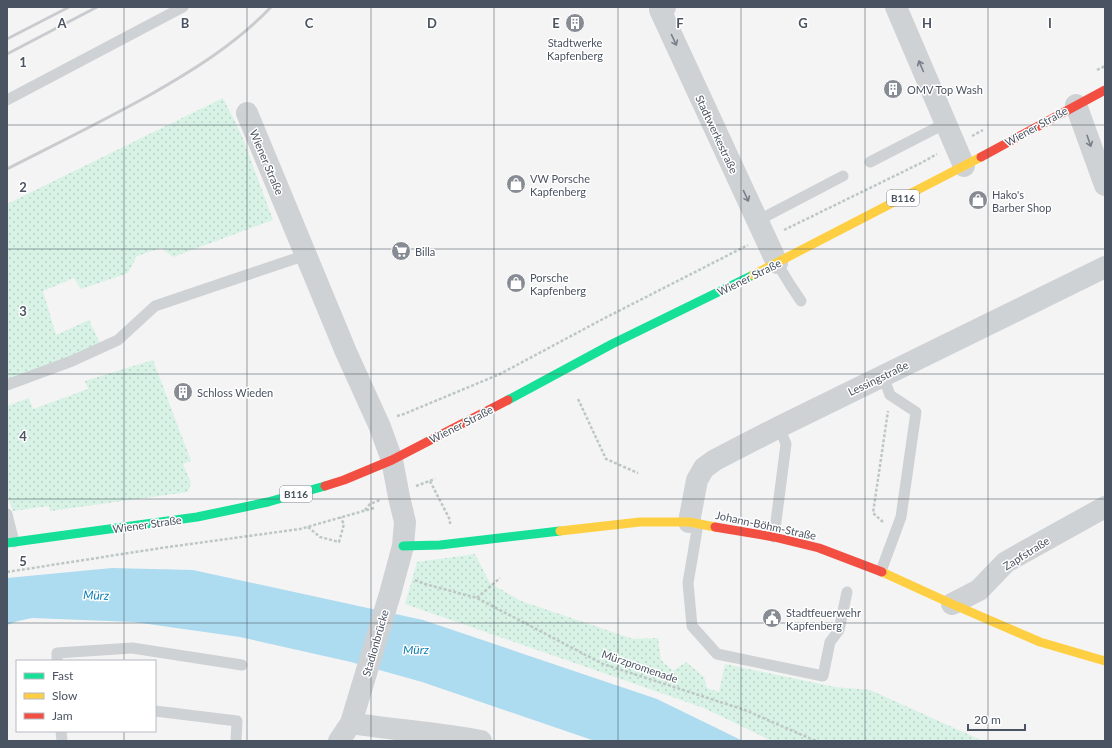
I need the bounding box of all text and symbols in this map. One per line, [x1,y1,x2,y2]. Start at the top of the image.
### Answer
building icon: Stadtwerke Kapfenberg [564,12,586,34]
text: A [56,15,67,31]
text: B [181,15,190,31]
text: C [305,15,314,31]
text: D [427,15,437,31]
text: E [552,15,560,31]
text: F [676,15,684,31]
text: G [798,15,808,31]
text: H [922,15,932,31]
text: I [1048,15,1052,31]
one-way arrow [671,34,678,46]
place label: Stadtwerke Kapfenberg [547,36,603,62]
text: 1 [19,54,27,70]
one-way arrow [917,60,924,72]
building icon: OMV Top Wash [882,78,904,100]
place label: OMV Top Wash [907,83,983,96]
street label: Stadtwerkestraße [693,93,741,175]
street label: Wiener Straße [1002,103,1070,149]
street label: Wiener Straße [247,127,287,197]
one-way arrow [1086,135,1094,147]
place label: VW Porsche Kapfenberg [530,172,590,198]
shop icon: VW Porsche Kapfenberg [505,173,527,195]
text: 2 [19,179,27,195]
place label: Hako's Barber Shop [992,188,1051,214]
shop icon: Hako's Barber Shop [967,189,989,211]
one-way arrow [743,190,750,202]
road number: B116 [887,190,919,206]
supermarket icon: Billa [390,240,412,262]
place label: Billa [415,245,435,258]
street label: Wiener Straße [715,256,783,298]
place label: Porsche Kapfenberg [530,271,586,297]
shop icon: Porsche Kapfenberg [505,272,527,294]
text: 3 [19,303,27,319]
street label: Lessingstraße [846,358,910,398]
building icon: Schloss Wieden [172,381,194,403]
place label: Schloss Wieden [197,386,273,399]
street label: Wiener Straße [427,402,495,446]
text: 4 [19,428,27,444]
road number: B116 [280,486,312,502]
street label: Johann-Böhm-Straße [715,508,818,542]
street label: Wiener Straße [112,513,183,535]
street label: Zapfstraße [1000,534,1052,572]
text: 5 [19,553,27,569]
water label: Mürz [83,587,110,603]
place label: Stadtfeuerwehr Kapfenberg [786,606,861,632]
public building icon: Stadtfeuerwehr Kapfenberg [761,607,783,629]
street label: Stadionbrücke [359,608,391,678]
water label: Mürz [403,642,430,657]
street label: Mürzpromenade [600,647,680,685]
legend [16,660,156,732]
text: Fast [52,668,74,683]
text: Slow [52,688,78,703]
scale bar [968,706,1025,732]
text: Jam [52,708,73,723]
text: 20 m [974,712,1001,727]

